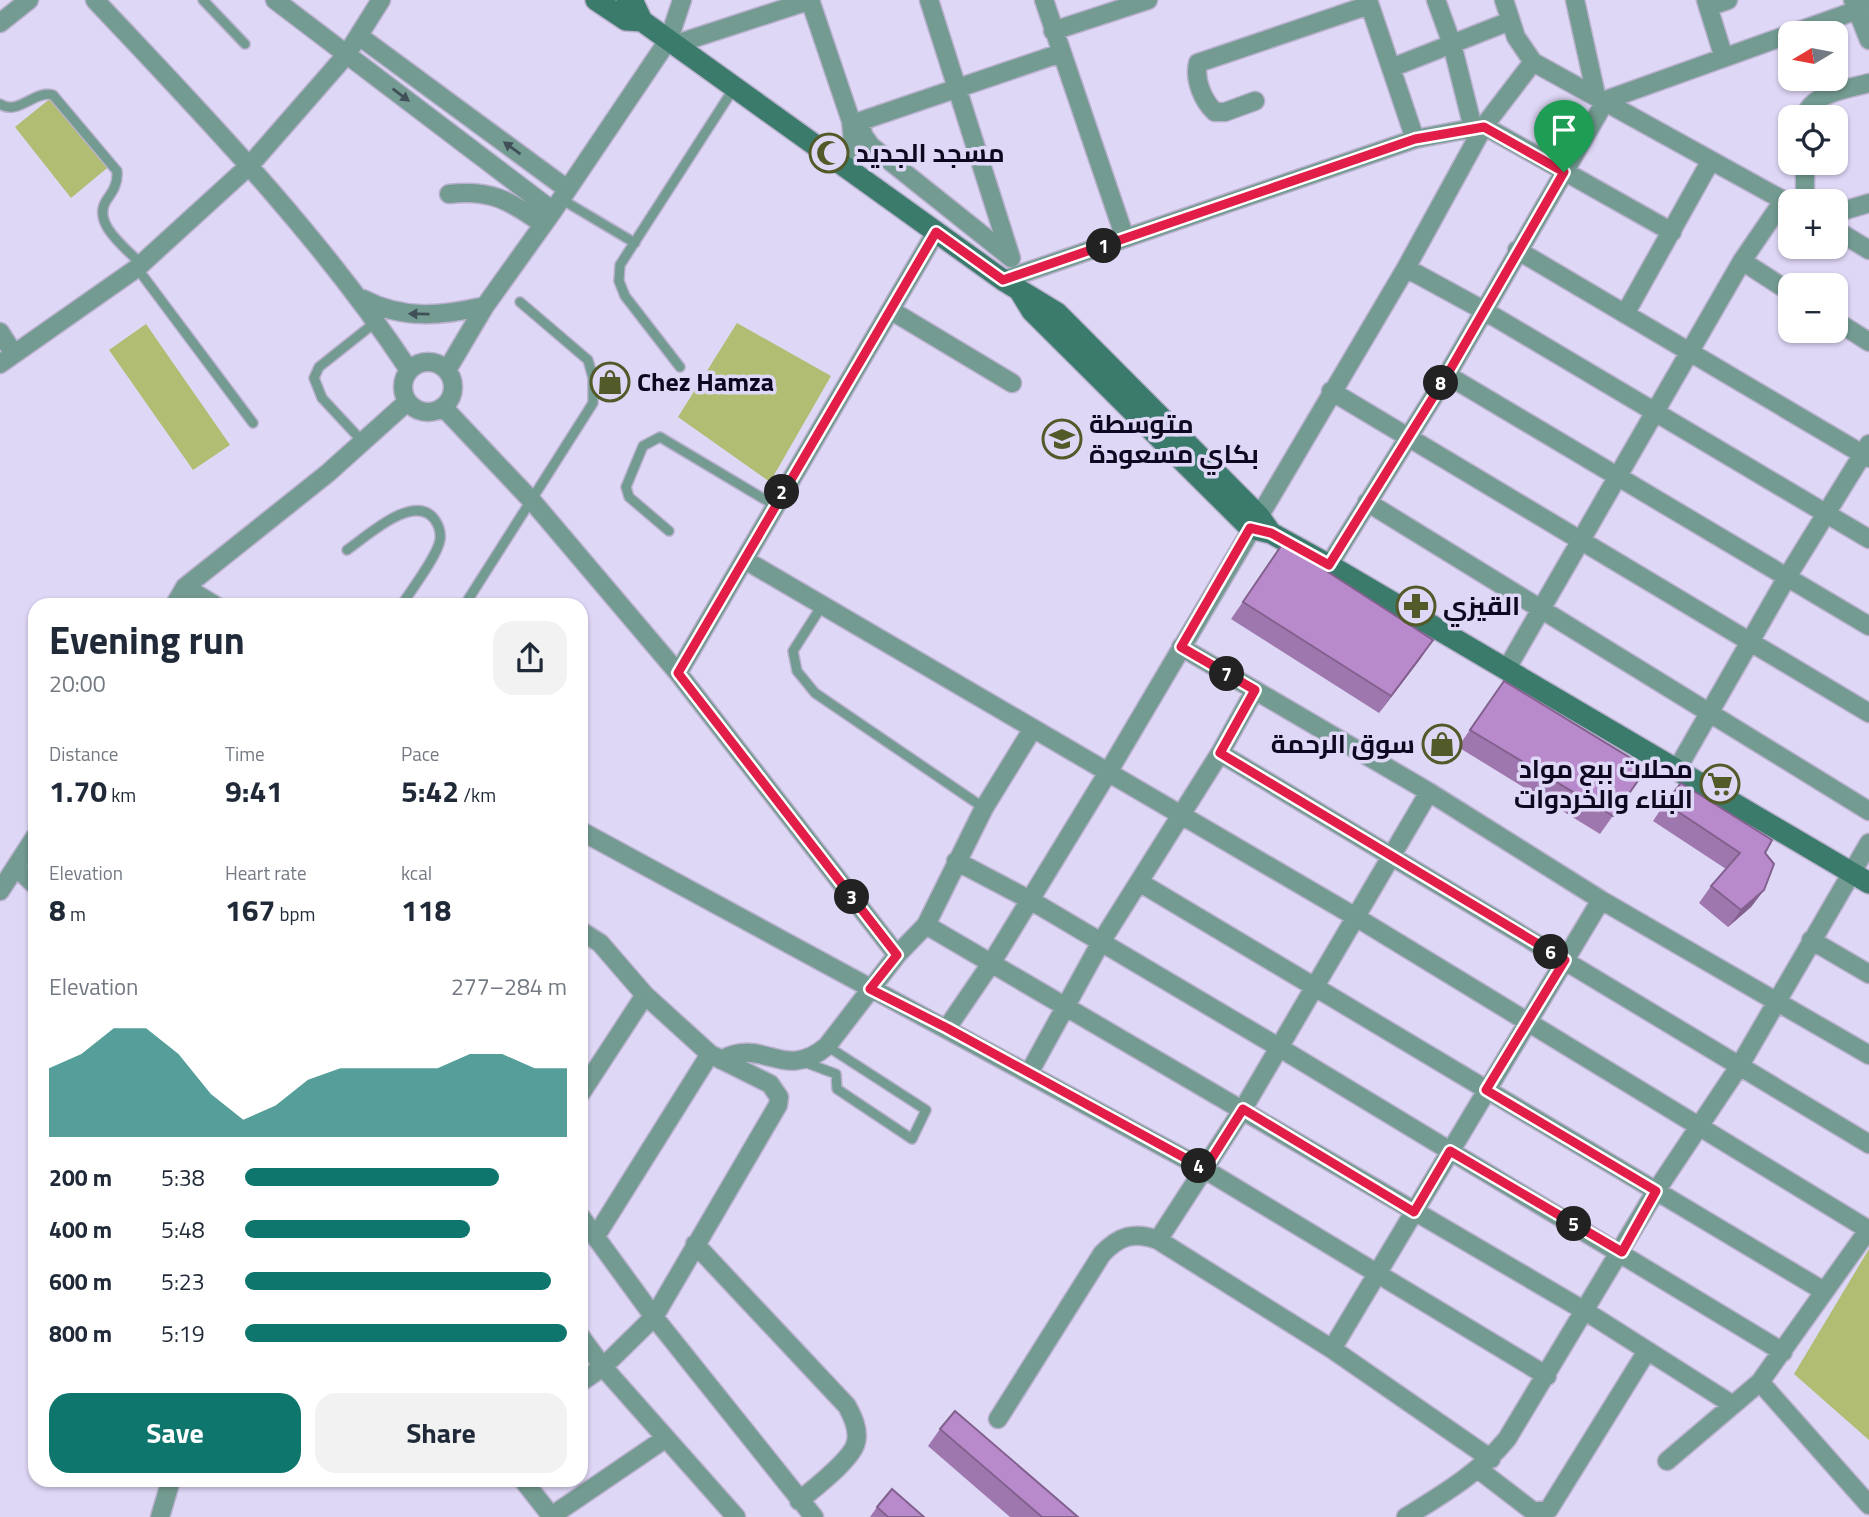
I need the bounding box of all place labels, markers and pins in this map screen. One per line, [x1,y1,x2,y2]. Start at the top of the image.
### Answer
pin [1534,100,1594,172]
mosque icon: مسجد الجديد [808,132,850,174]
place label: مسجد الجديد [856,133,1005,172]
pin: 1 [1086,229,1122,264]
shop icon: Chez Hamza [589,361,631,403]
place label: Chez Hamza [637,362,774,401]
pin: 8 [1424,366,1458,400]
place label: متوسطة بكاي مسعودة [1089,404,1259,475]
school or university icon: متوسطة بكاي مسعودة [1041,418,1083,460]
pin: 2 [764,475,800,510]
pharmacy icon: القيزي [1395,585,1437,627]
place label: القيزي [1443,586,1520,627]
pin: 7 [1210,656,1244,692]
shop icon: سوق الرحمة [1421,723,1463,765]
place label: سوق الرحمة [1271,724,1415,763]
place label: محلات ببع مواد البناء والخردوات [1514,749,1693,818]
supermarket icon: محلات ببع مواد البناء والخردوات [1699,763,1741,805]
pin: 3 [834,880,870,914]
pin: 6 [1534,934,1568,970]
pin: 4 [1182,1148,1216,1184]
pin: 5 [1556,1206,1592,1242]

